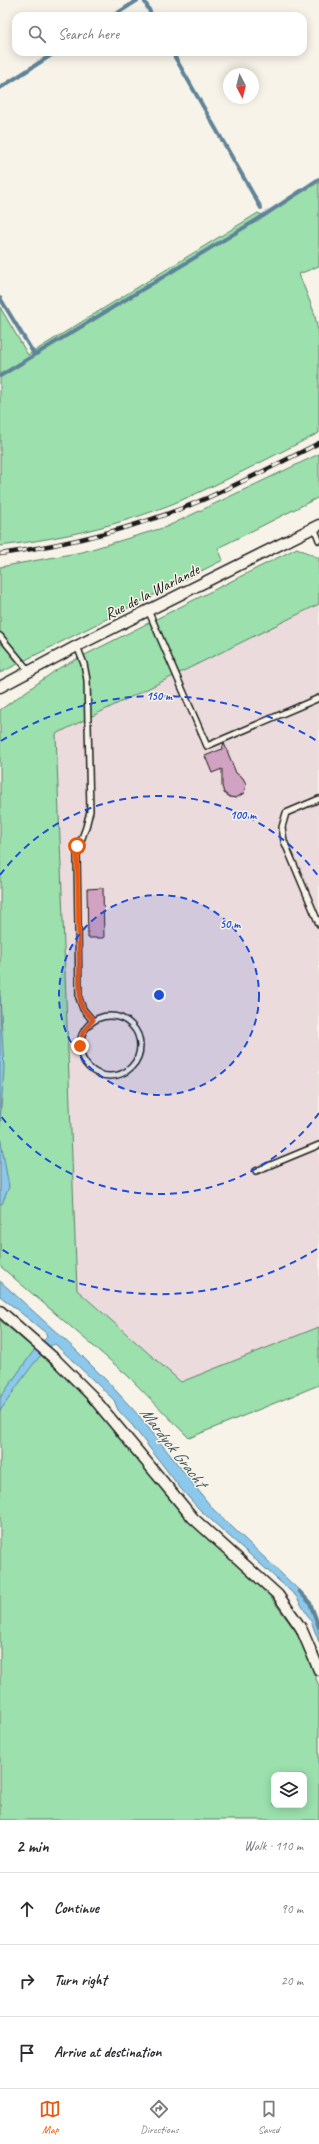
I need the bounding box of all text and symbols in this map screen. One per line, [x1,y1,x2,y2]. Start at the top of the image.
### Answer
search box [12,12,307,56]
icon: search [26,23,48,45]
text: Search here [58,25,119,44]
north arrow [223,68,259,104]
street label: Rue de la Warlande [101,559,204,624]
text: 150 m [146,688,173,704]
text: 100 m [230,807,257,823]
route start [68,837,86,855]
text: 50 m [220,916,241,932]
centre of rings [152,988,166,1002]
route end [71,1037,89,1055]
water label: Mardyck Gracht [135,1403,213,1495]
map controls [271,1772,307,1808]
button: layers [271,1772,307,1808]
text: 2 min [16,1836,49,1857]
text: Walk · 110 m [244,1838,303,1854]
icon: ahead [16,1898,38,1920]
text: Continue [54,1899,99,1918]
text: 90 m [281,1901,303,1917]
icon: right [16,1970,38,1992]
text: Turn right [54,1971,107,1990]
text: 20 m [281,1973,303,1989]
icon: arrive [16,2042,38,2064]
text: Arrive at destination [54,2043,161,2062]
tab: Map [39,2098,61,2136]
tab: Directions [140,2098,179,2136]
tab: Saved [258,2098,280,2136]

